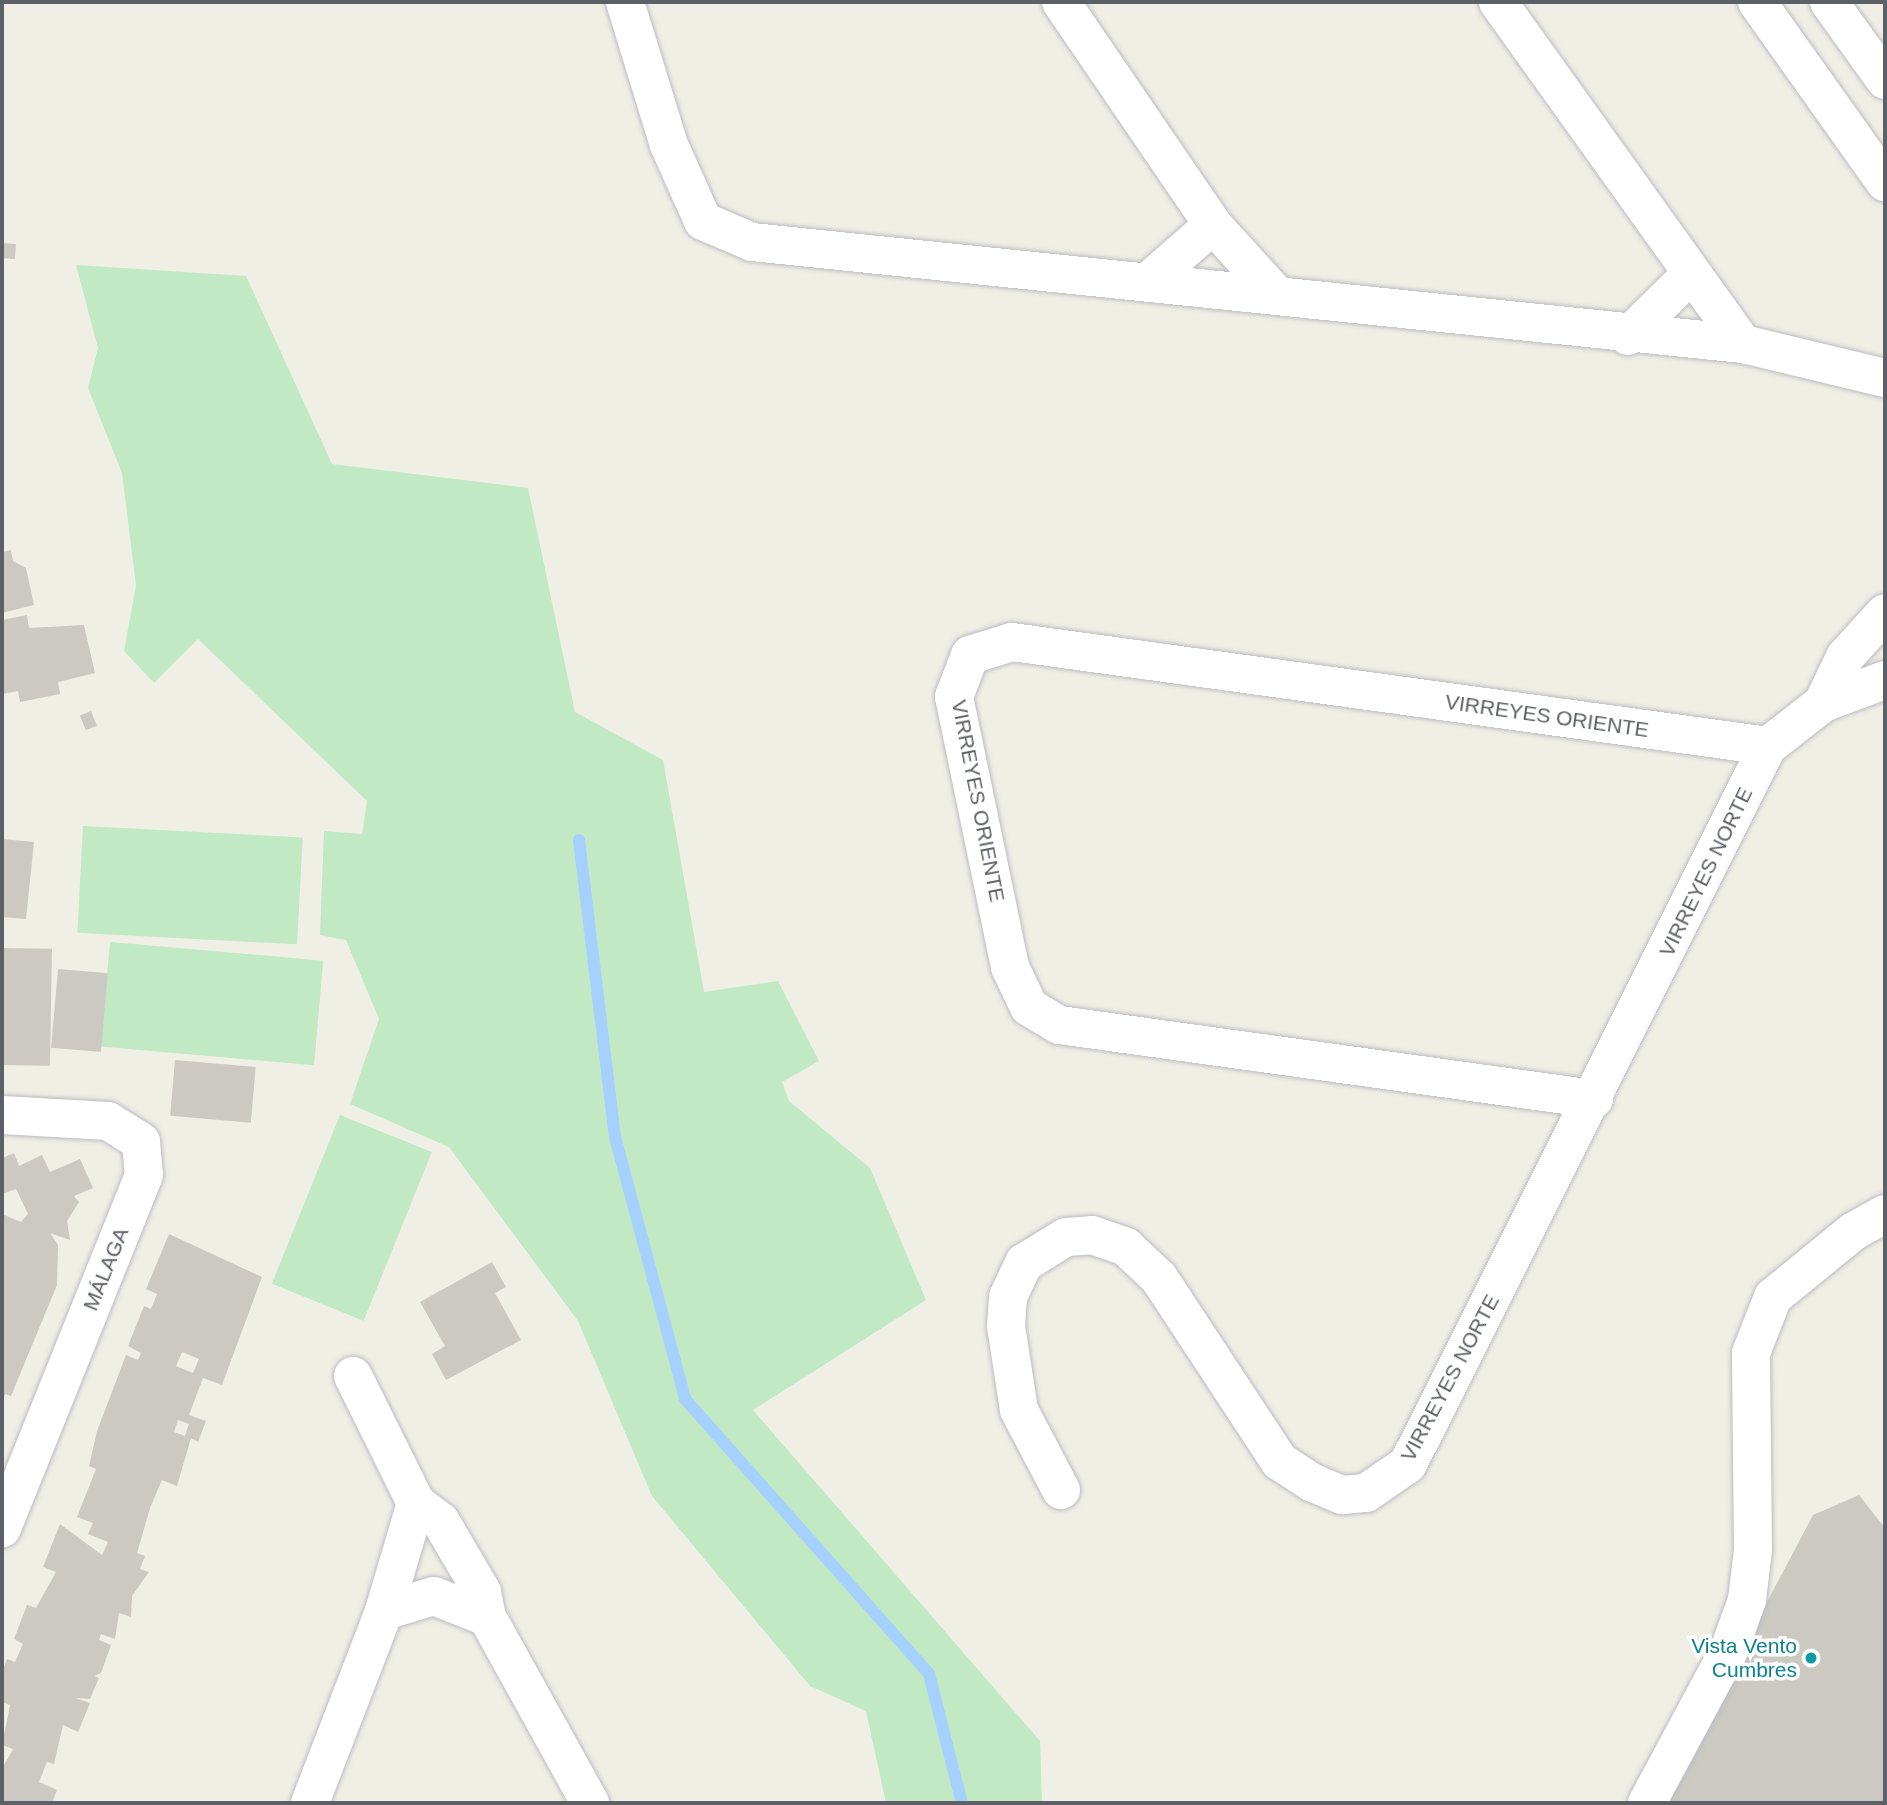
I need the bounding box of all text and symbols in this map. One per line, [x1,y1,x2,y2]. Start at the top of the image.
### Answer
street label: VIRREYES ORIENTE [1444,689,1650,743]
street label: VIRREYES ORIENTE [946,698,1010,904]
street label: VIRREYES NORTE [1654,783,1758,961]
street label: MÁLAGA [78,1224,134,1314]
street label: VIRREYES NORTE [1395,1290,1505,1466]
place label: Vista Vento Cumbres [1691,1633,1797,1683]
marker: Vista Vento Cumbres [1803,1650,1819,1666]

